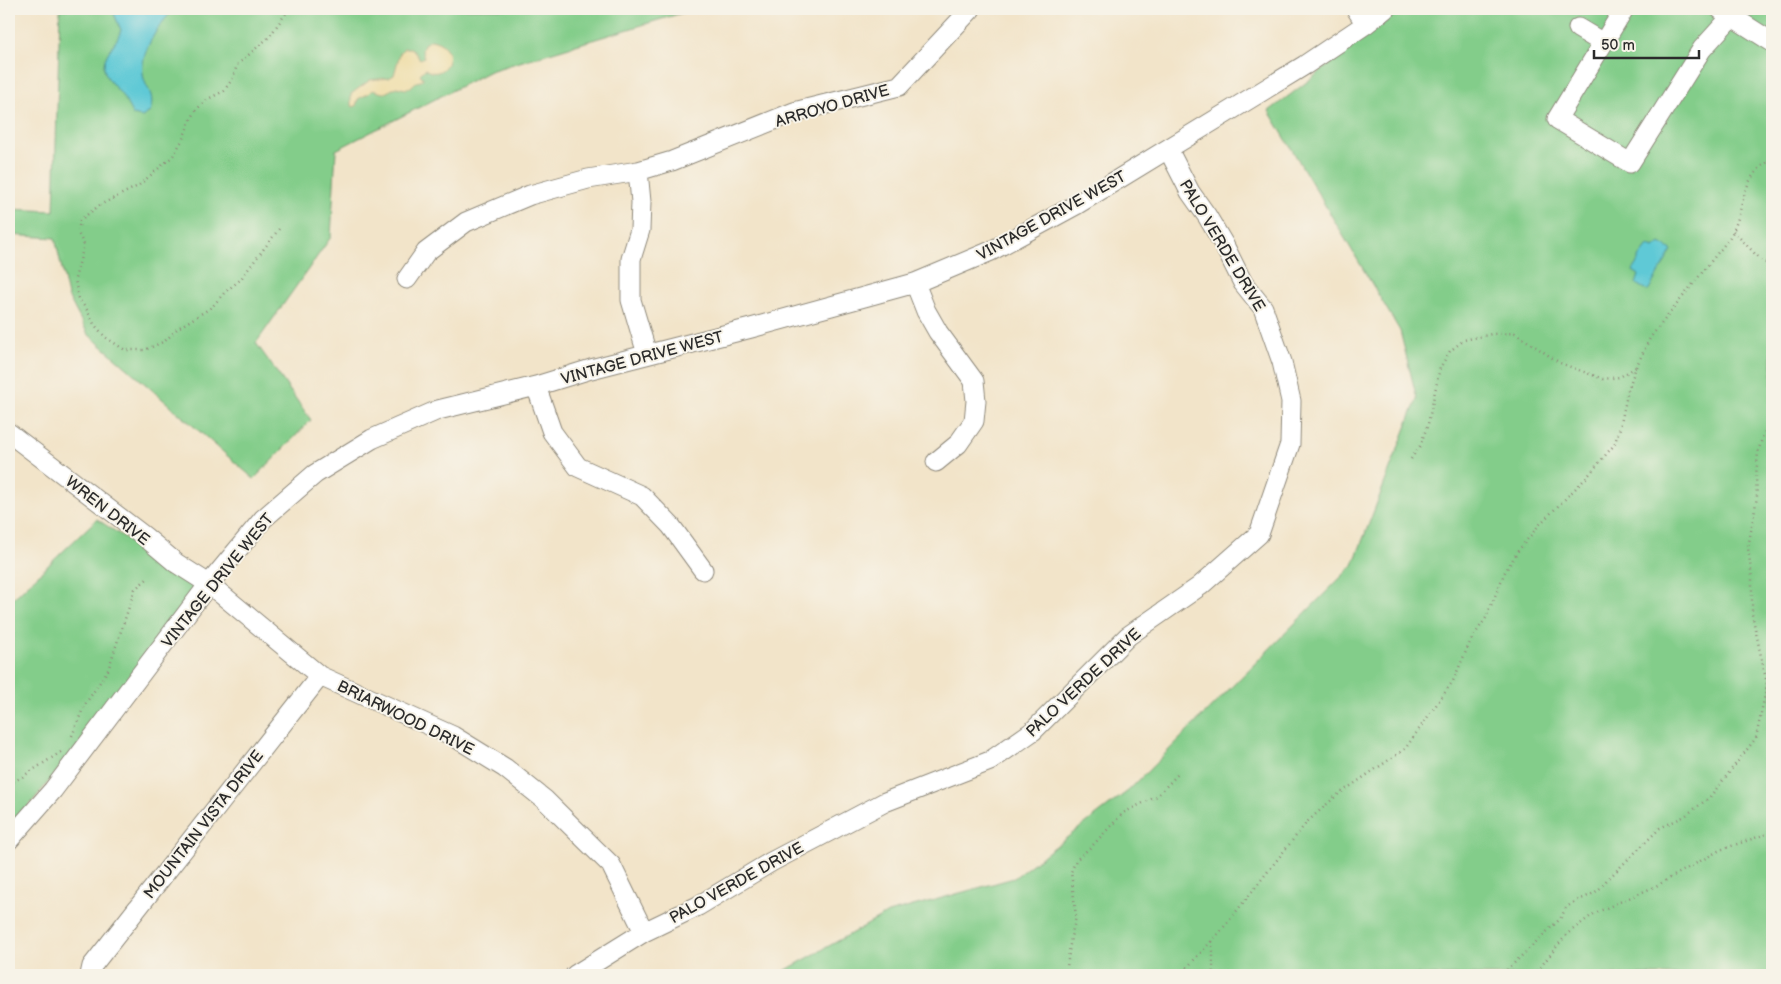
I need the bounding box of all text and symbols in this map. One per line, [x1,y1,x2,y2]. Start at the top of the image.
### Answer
scale bar [1594,28,1698,60]
text: 50 m [1601,36,1635,55]
street label: ARROYO DRIVE [773,81,892,132]
street label: VINTAGE DRIVE WEST [974,167,1130,265]
street label: PALO VERDE DRIVE [1175,176,1269,315]
street label: VINTAGE DRIVE WEST [559,328,726,389]
street label: WREN DRIVE [61,473,153,550]
street label: VINTAGE DRIVE WEST [158,510,278,652]
street label: PALO VERDE DRIVE [1023,625,1145,741]
street label: BRIARWOOD DRIVE [334,677,477,760]
street label: MOUNTAIN VISTA DRIVE [140,747,268,903]
street label: PALO VERDE DRIVE [666,839,807,928]

